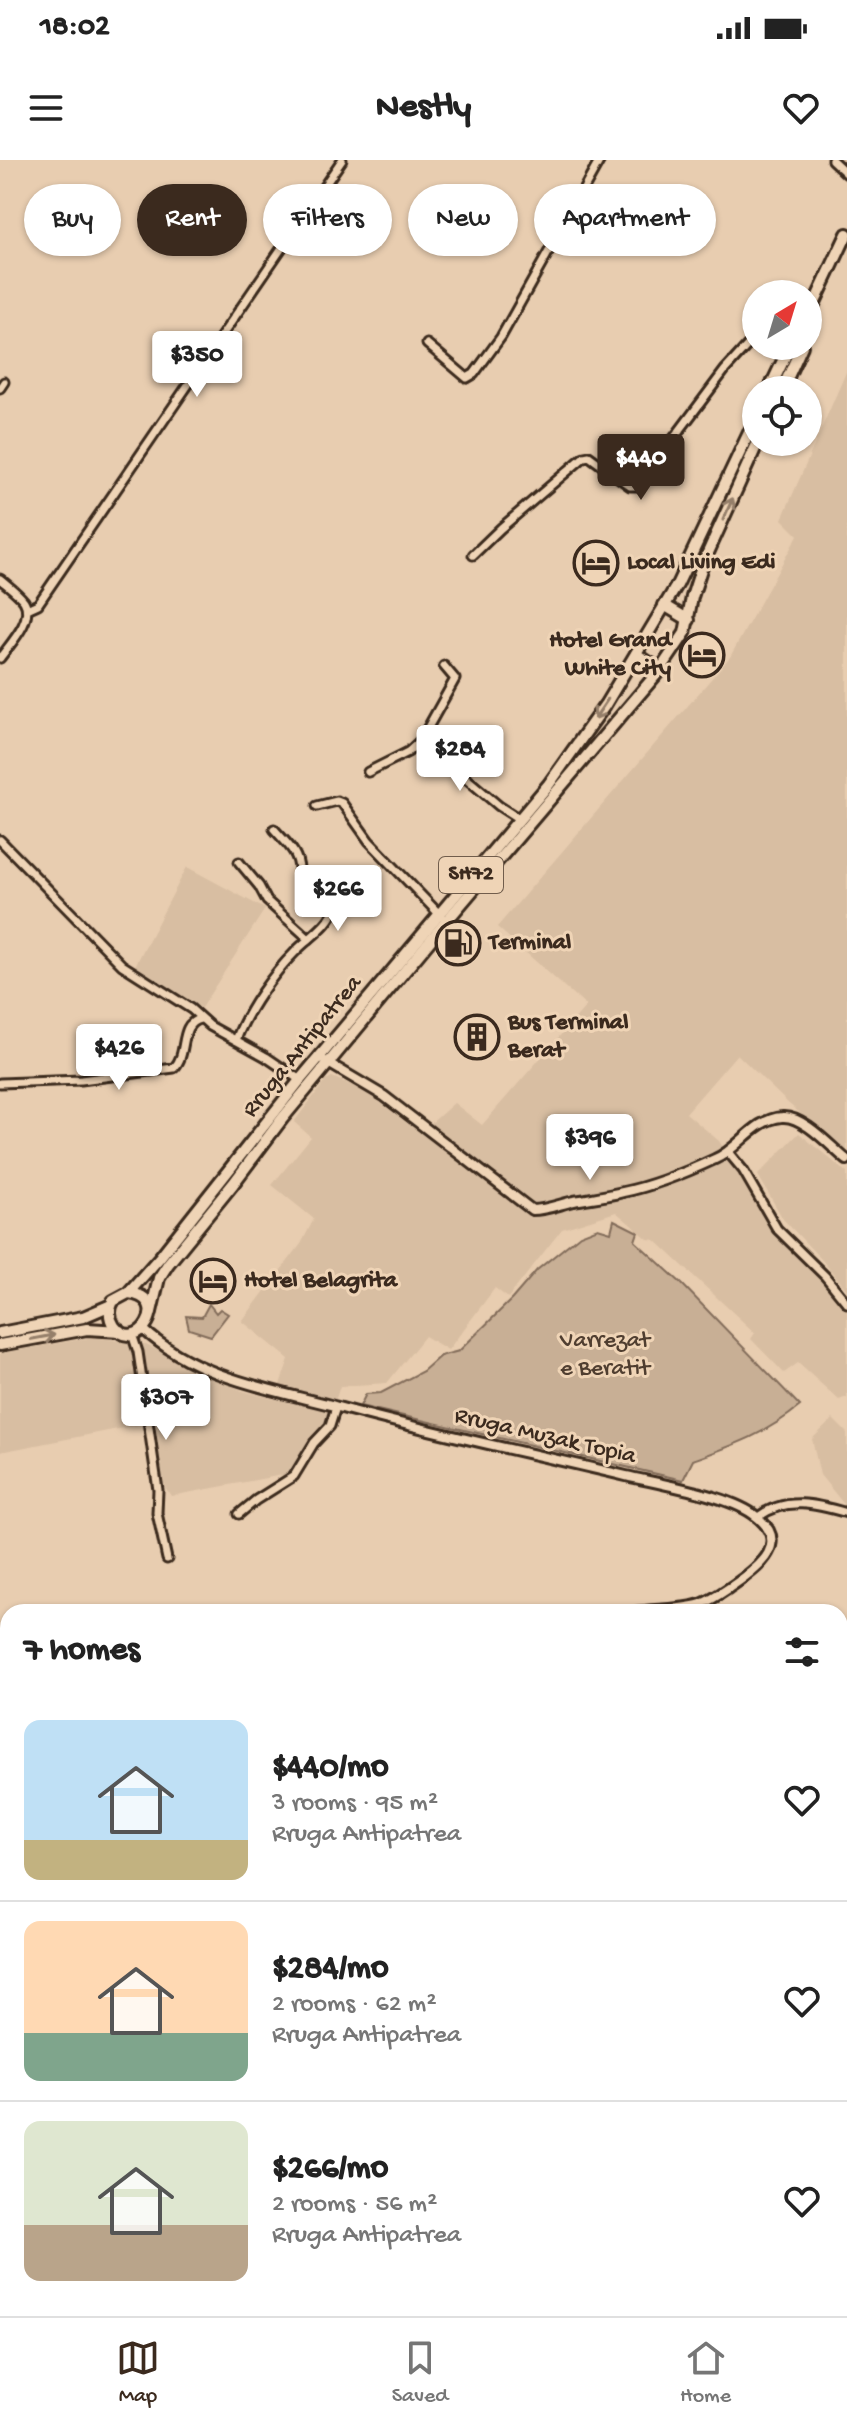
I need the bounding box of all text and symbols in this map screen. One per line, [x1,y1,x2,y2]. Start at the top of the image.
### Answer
text: 18:02 [40,11,110,46]
icon: menu [24,86,68,130]
icon: heart [779,86,823,130]
text: Nestly [376,87,471,130]
chip: Buy [24,184,121,256]
chip: Rent [137,184,247,256]
chip: Filters [263,184,392,256]
chip: New [408,184,518,256]
chip: Apartment [534,184,716,256]
north arrow [742,280,822,360]
map controls [742,280,822,456]
pin: $350 [150,331,244,399]
text: $350 [170,341,224,372]
button: locate [742,376,822,456]
pin: $440 [594,434,688,502]
text: $440 [615,444,667,475]
one-way arrow [721,497,736,522]
hotel icon: Local Living Edi [572,539,620,587]
place label: Local Living Edi [627,549,775,578]
place label: Hotel Grand White City [549,627,674,684]
hotel icon: Hotel Grand White City [678,631,726,679]
one-way arrow [593,698,610,720]
pin: $284 [413,725,507,793]
text: $284 [435,735,485,766]
road number: SH72 [439,857,503,893]
pin: $266 [291,865,385,933]
text: $266 [313,875,363,906]
fuel station icon: Terminal [434,919,482,967]
place label: Terminal [487,929,571,958]
street label: Rruga Antipatrea [237,969,370,1124]
place label: Bus Terminal Berat [507,1009,628,1066]
building icon: Bus Terminal Berat [453,1013,501,1061]
pin: $426 [72,1024,166,1092]
text: $426 [94,1034,144,1065]
pin: $396 [543,1114,637,1182]
text: $396 [564,1124,616,1155]
hotel icon: Hotel Belagrita [189,1257,237,1305]
place label: Hotel Belagrita [244,1267,399,1296]
park label: Varrezat e Beratit [559,1327,652,1384]
one-way arrow [30,1328,56,1343]
pin: $307 [119,1374,213,1442]
text: $307 [139,1384,193,1415]
street label: Rruga Muzak Topia [451,1402,639,1472]
icon: filters [780,1630,824,1674]
text: 7 homes [24,1632,140,1672]
text: $440/mo [272,1749,389,1789]
icon: home [88,1752,184,1848]
icon: heart [780,1778,824,1822]
text: 3 rooms · 95 m² [272,1789,438,1820]
text: Rruga Antipatrea [272,1820,461,1851]
text: $284/mo [272,1950,389,1990]
icon: home [88,1953,184,2049]
icon: heart [780,1979,824,2023]
text: 2 rooms · 62 m² [272,1990,436,2021]
text: Rruga Antipatrea [272,2021,461,2052]
text: $266/mo [272,2150,388,2190]
icon: home [88,2153,184,2249]
icon: heart [780,2179,824,2223]
text: 2 rooms · 56 m² [272,2190,437,2221]
text: Rruga Antipatrea [272,2221,461,2252]
tab: Map [116,2336,160,2410]
tab: Saved [392,2336,448,2410]
tab: Home [680,2336,731,2410]

